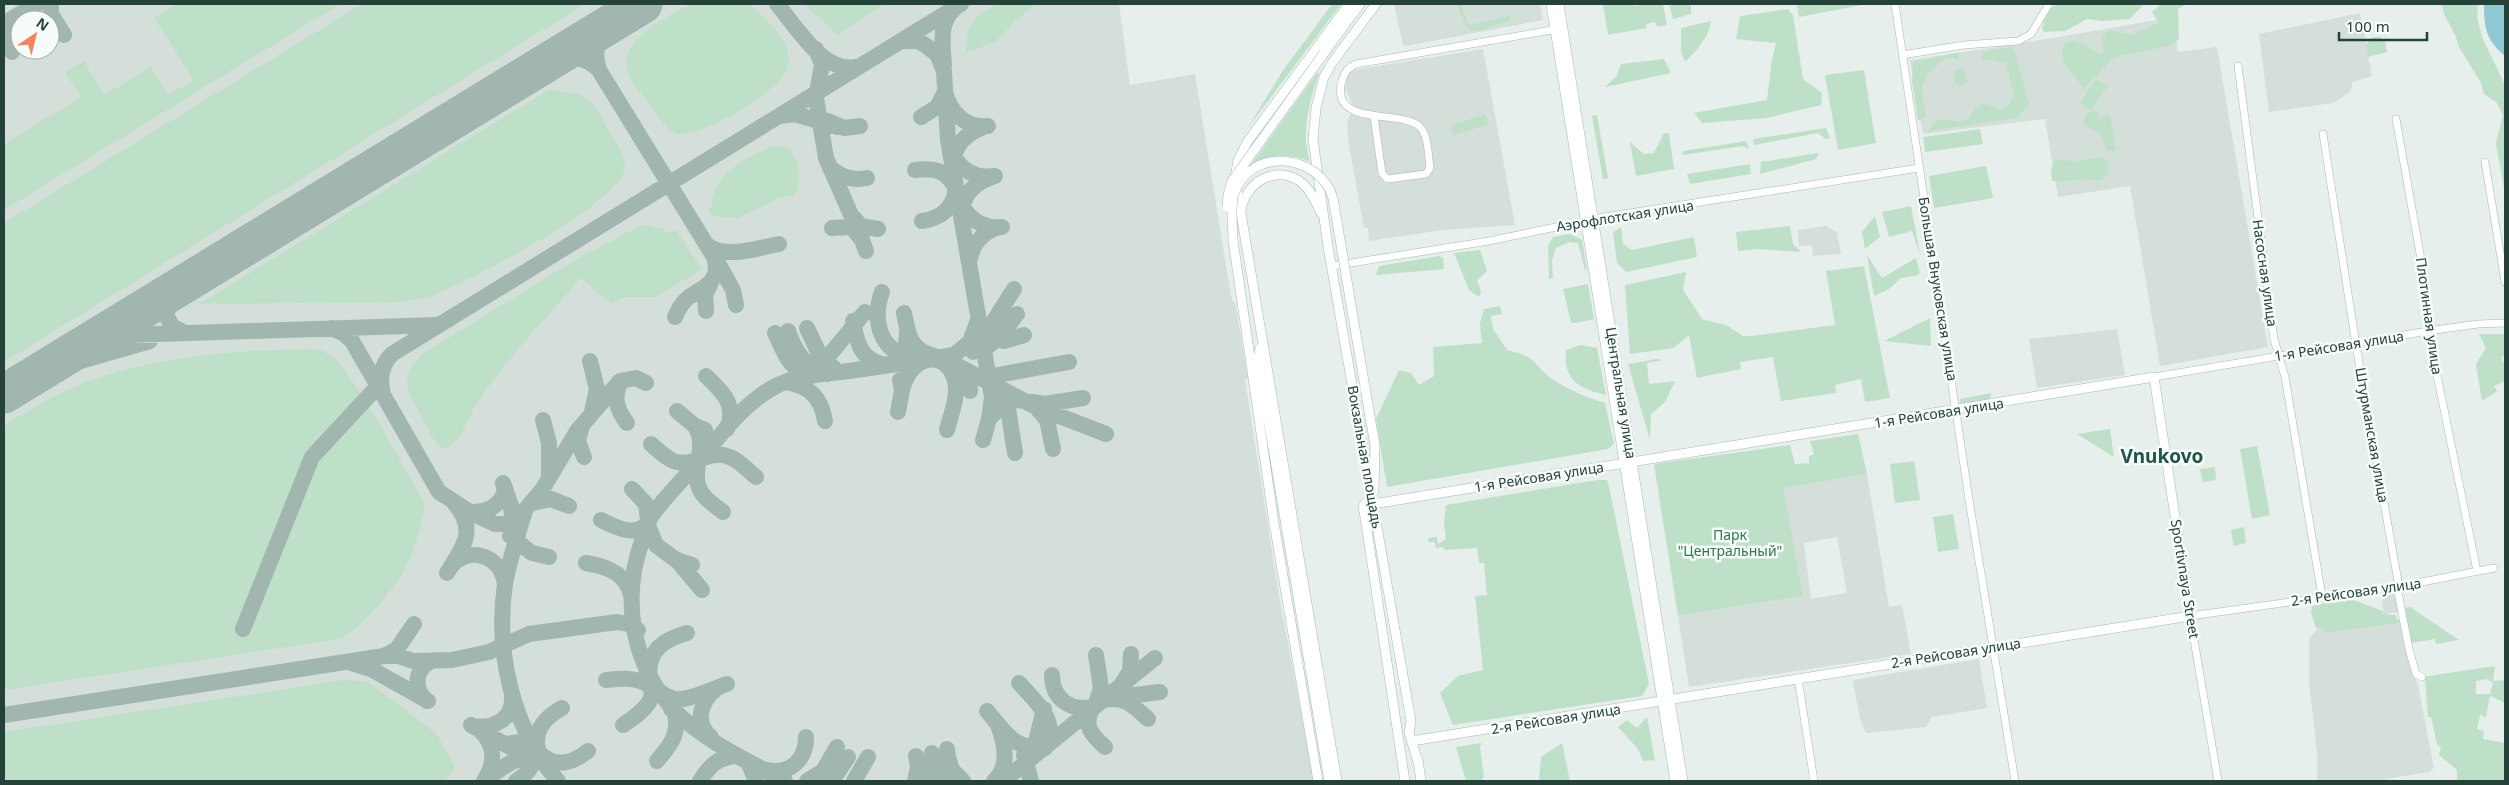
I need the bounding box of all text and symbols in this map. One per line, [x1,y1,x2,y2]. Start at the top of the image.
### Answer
north arrow [10,10,60,60]
scale bar [2339,10,2426,42]
text: N [33,13,53,35]
text: 100 m [2346,16,2390,36]
street label: Аэрофлотская улица [1555,195,1695,236]
street label: Большая Внуковская улица [1915,195,1962,382]
street label: Насосная улица [2249,218,2282,328]
street label: Плотинная улица [2412,256,2447,376]
street label: Центральная улица [1602,326,1641,460]
street label: 1-я Рейсовая улица [2273,326,2405,365]
street label: Штурманская улица [2351,366,2394,504]
street label: Вокзальная площадь [1344,384,1387,530]
street label: 1-я Рейсовая улица [1873,393,2005,432]
district label: Vnukovo [2121,443,2203,469]
street label: 1-я Рейсовая улица [1473,457,1605,496]
street label: Sportivnaya Street [2167,518,2204,640]
park label: Парк "Центральный" [1678,525,1782,560]
street label: 2-я Рейсовая улица [2290,573,2422,610]
street label: 2-я Рейсовая улица [1890,633,2022,672]
street label: 2-я Рейсовая улица [1490,699,1622,738]

